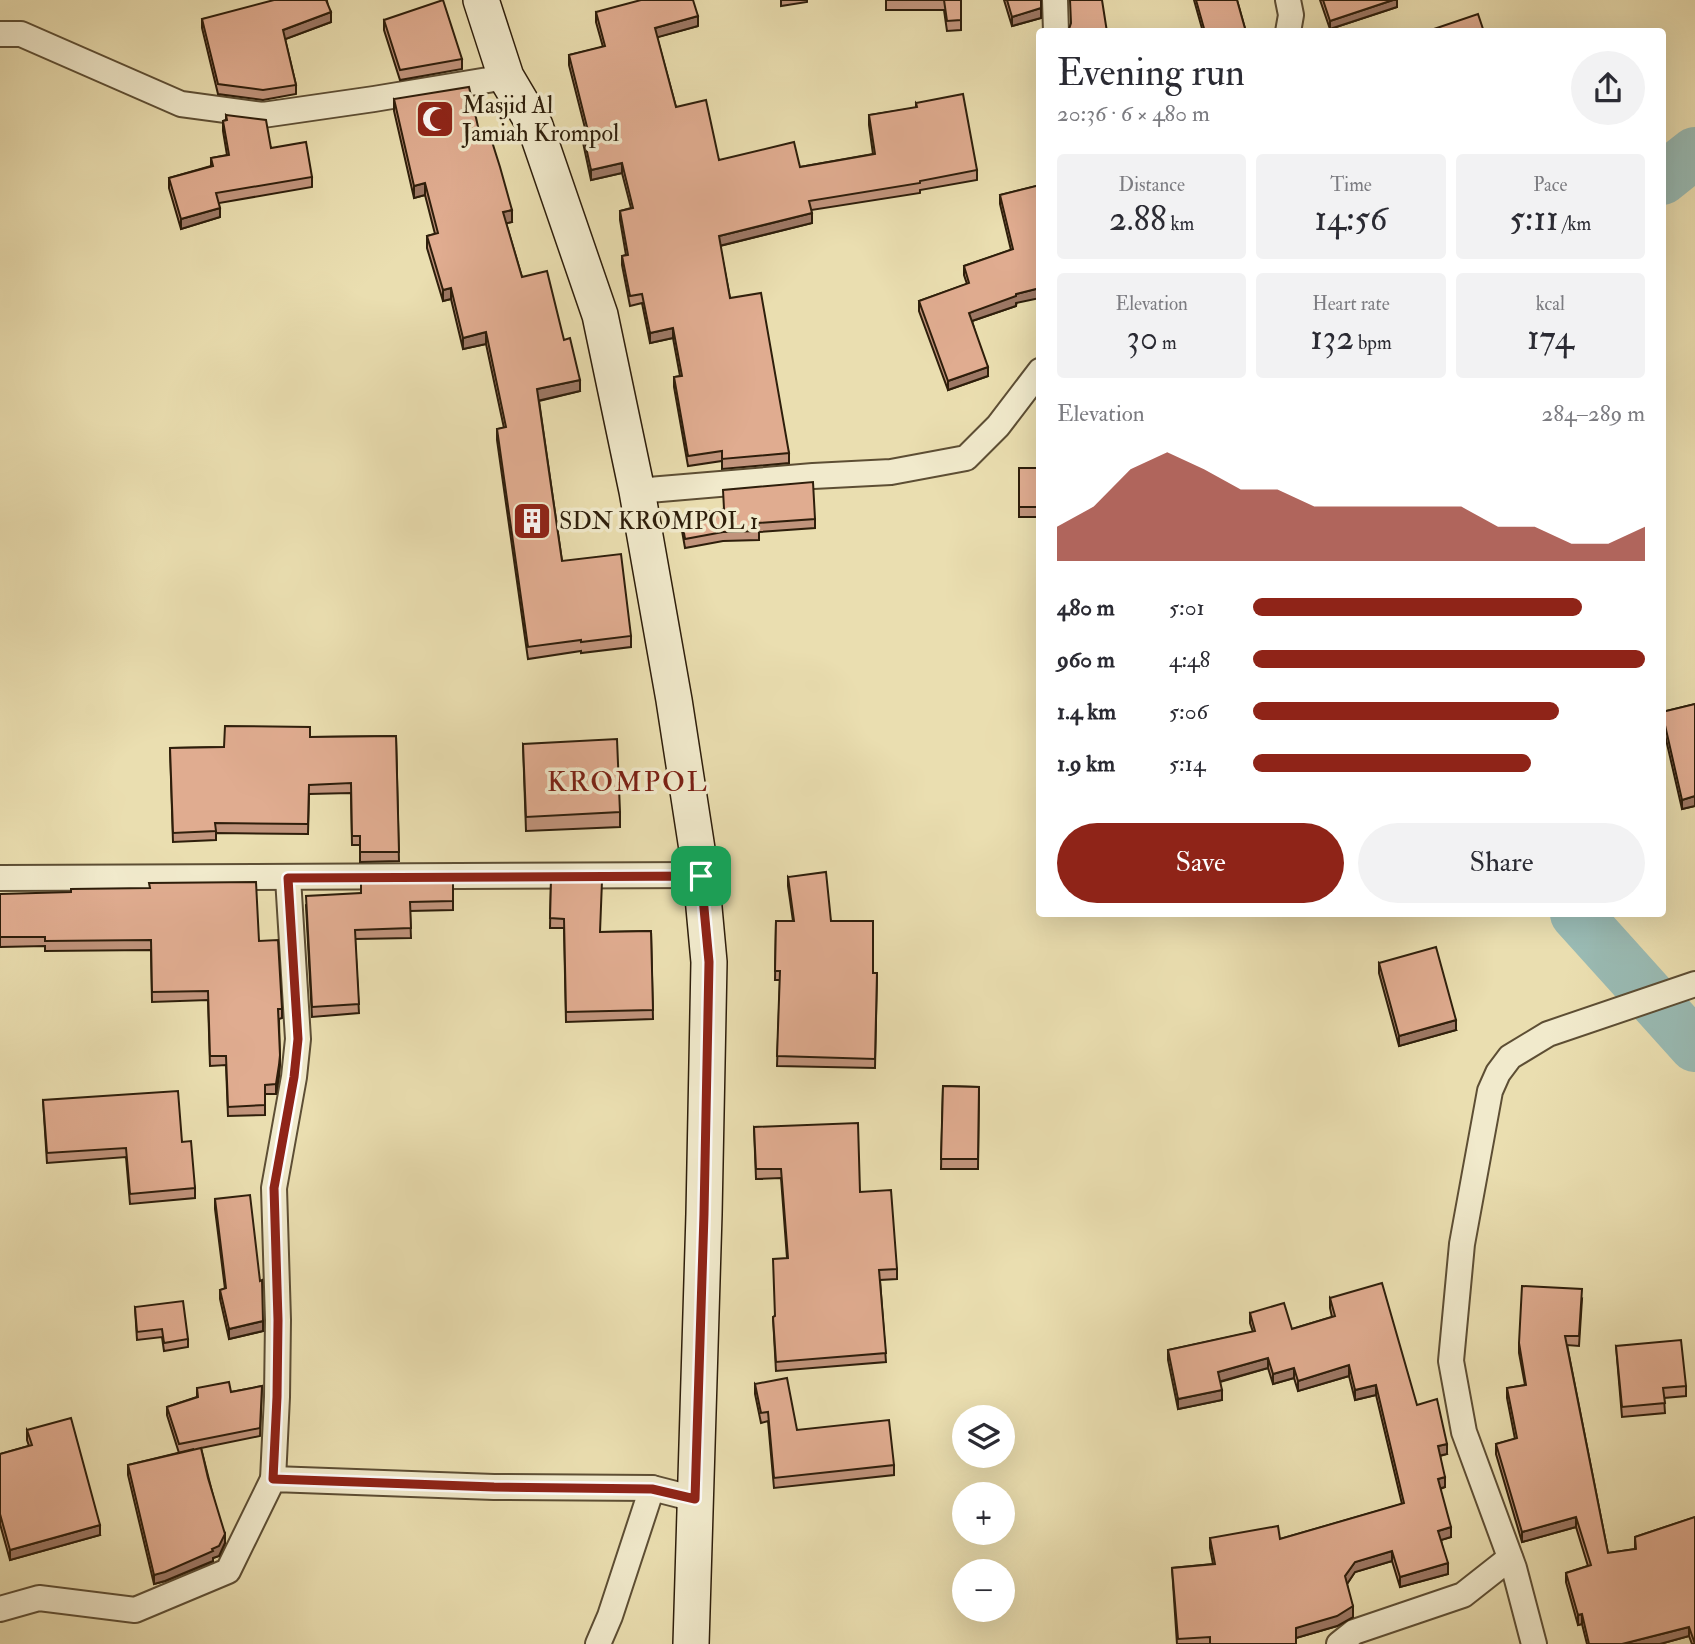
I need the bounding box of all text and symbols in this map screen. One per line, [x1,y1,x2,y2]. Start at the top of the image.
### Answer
text: Evening run [1057,49,1245,97]
button: share [1571,51,1645,125]
place label: Masjid Al Jamiah Krompol [461,90,619,149]
mosque icon: Masjid Al Jamiah Krompol [414,98,456,140]
text: 20:36 · 6 × 480 m [1057,99,1210,128]
text: Distance [1118,173,1185,197]
text: Time [1330,173,1372,197]
text: Pace [1533,173,1567,197]
text: 2.88 [1109,197,1166,241]
text: 14:56 [1315,197,1387,241]
text: 5:11 [1509,197,1558,241]
text: km [1166,212,1194,236]
text: /km [1558,212,1591,236]
text: Elevation [1115,292,1188,316]
text: Heart rate [1312,292,1390,316]
text: kcal [1536,292,1565,316]
text: 30 [1127,316,1158,360]
text: 132 [1310,316,1354,360]
text: 174 [1527,316,1574,360]
text: m [1158,331,1177,355]
text: bpm [1354,331,1392,355]
text: Elevation [1057,399,1145,428]
text: 284–289 m [1542,399,1645,428]
building icon: SDN KROMPOL 1 [511,500,553,542]
place label: SDN KROMPOL 1 [559,506,758,537]
text: 480 m [1057,593,1115,622]
text: 5:01 [1169,593,1205,622]
text: 960 m [1057,645,1115,674]
text: 4:48 [1169,645,1210,674]
text: 1.4 km [1057,697,1116,726]
text: 5:06 [1169,697,1208,726]
text: 1.9 km [1057,749,1115,778]
text: 5:14 [1169,749,1205,778]
district label: KROMPOL [547,765,709,800]
button: Save [1057,823,1344,903]
button: Share [1358,823,1645,903]
pin [671,846,731,906]
icon: arrive [682,857,720,895]
map controls [952,1405,1015,1622]
button: layers [952,1405,1015,1468]
button: + [952,1482,1015,1545]
button: − [952,1559,1015,1622]

